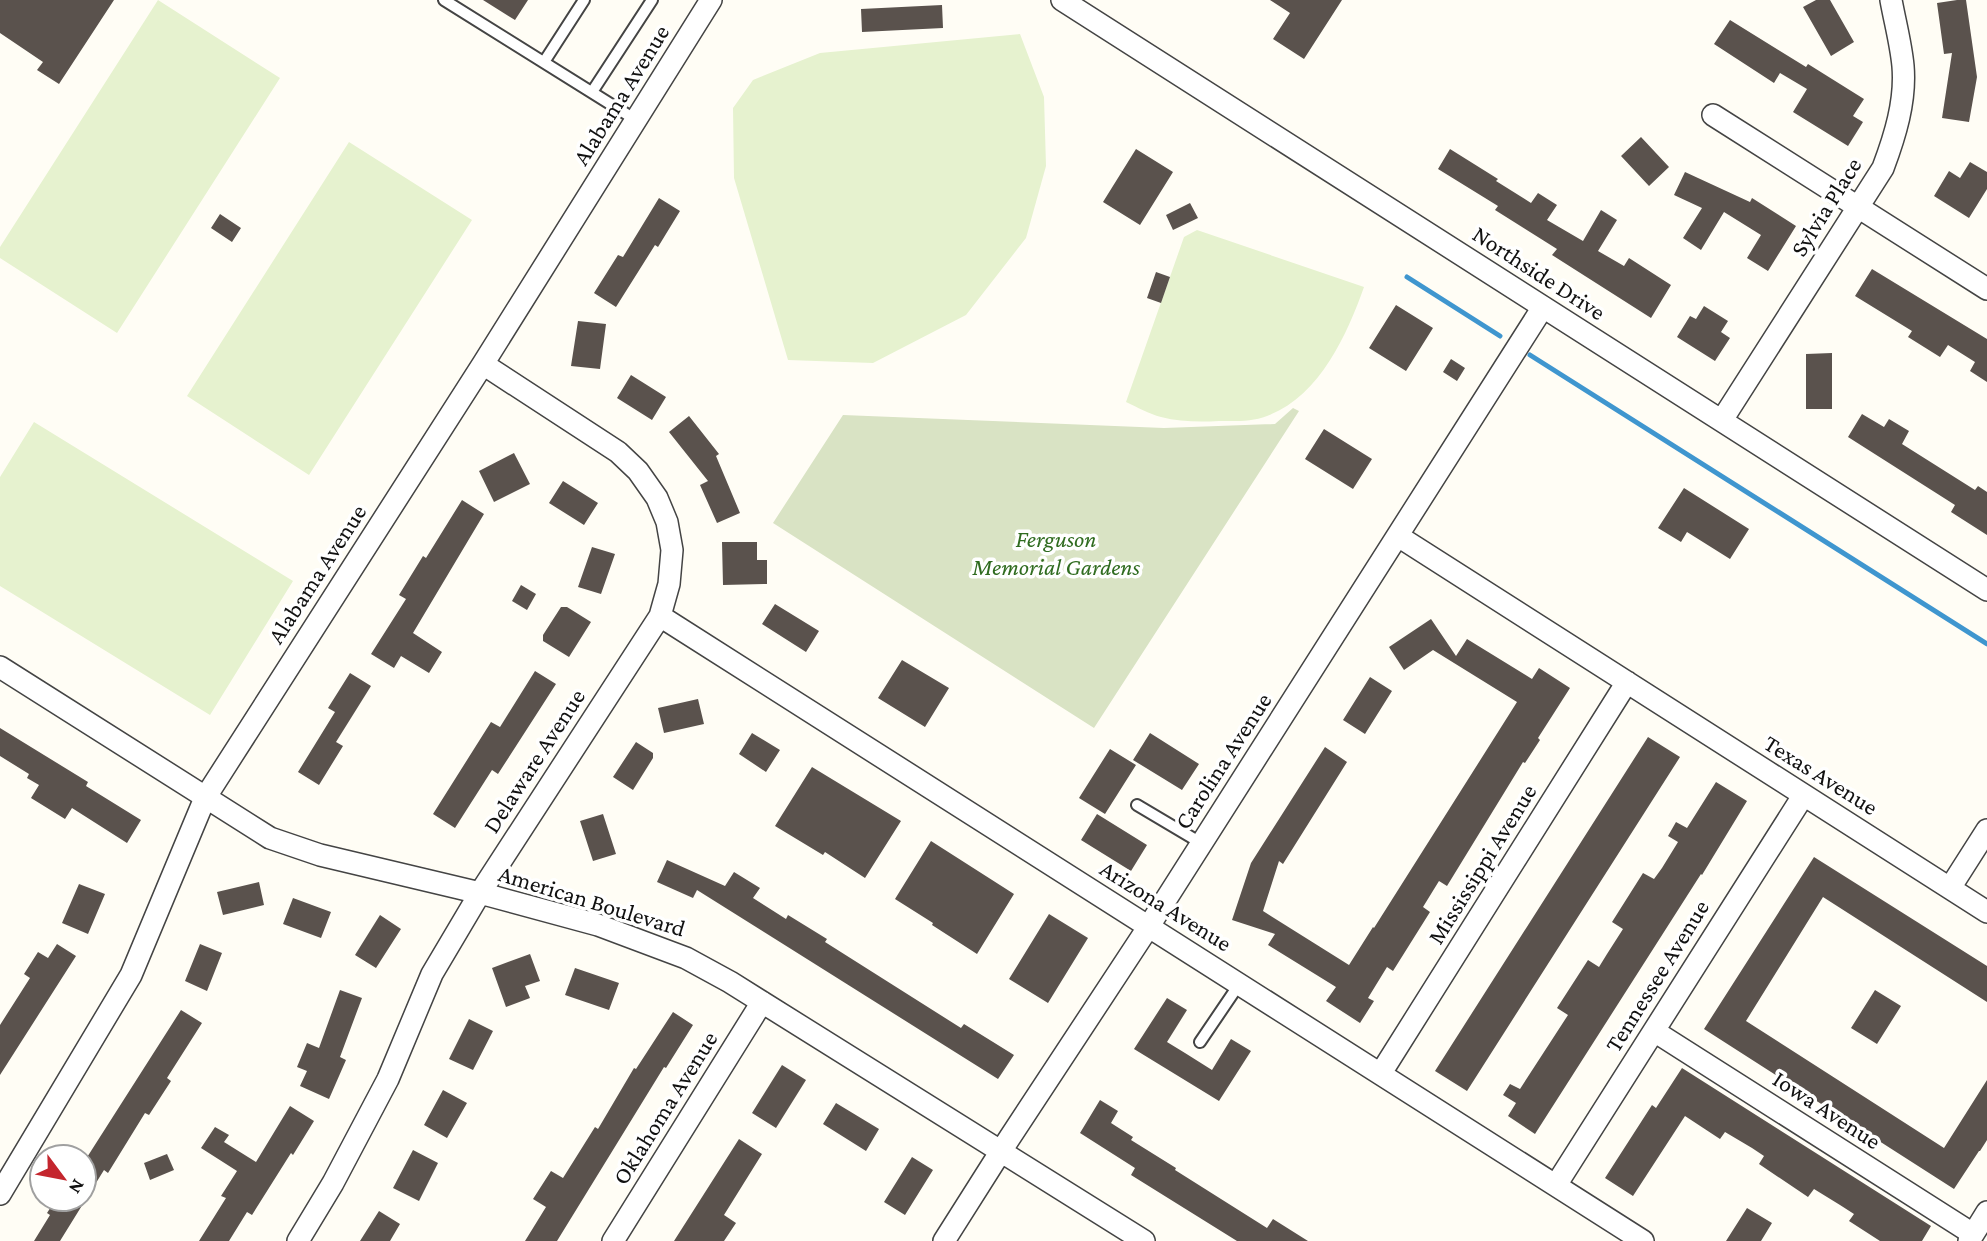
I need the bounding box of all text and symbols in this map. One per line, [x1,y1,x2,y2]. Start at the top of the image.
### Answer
street label: Alabama Avenue [567,20,674,170]
street label: Sylvia Place [1785,152,1866,261]
street label: Northside Drive [1468,220,1611,325]
street label: Alabama Avenue [262,499,371,648]
park label: Ferguson Memorial Gardens [971,525,1140,580]
street label: Delaware Avenue [477,684,590,838]
street label: Carolina Avenue [1169,688,1277,834]
street label: Texas Avenue [1759,729,1883,820]
street label: Mississippi Avenue [1422,779,1542,949]
street label: Arizona Avenue [1096,854,1237,957]
street label: American Boulevard [495,859,689,942]
street label: Tennessee Avenue [1599,895,1714,1057]
street label: Oklahoma Avenue [607,1026,722,1189]
street label: Iowa Avenue [1768,1065,1886,1154]
north arrow [28,1143,98,1213]
text: N [65,1176,89,1198]

